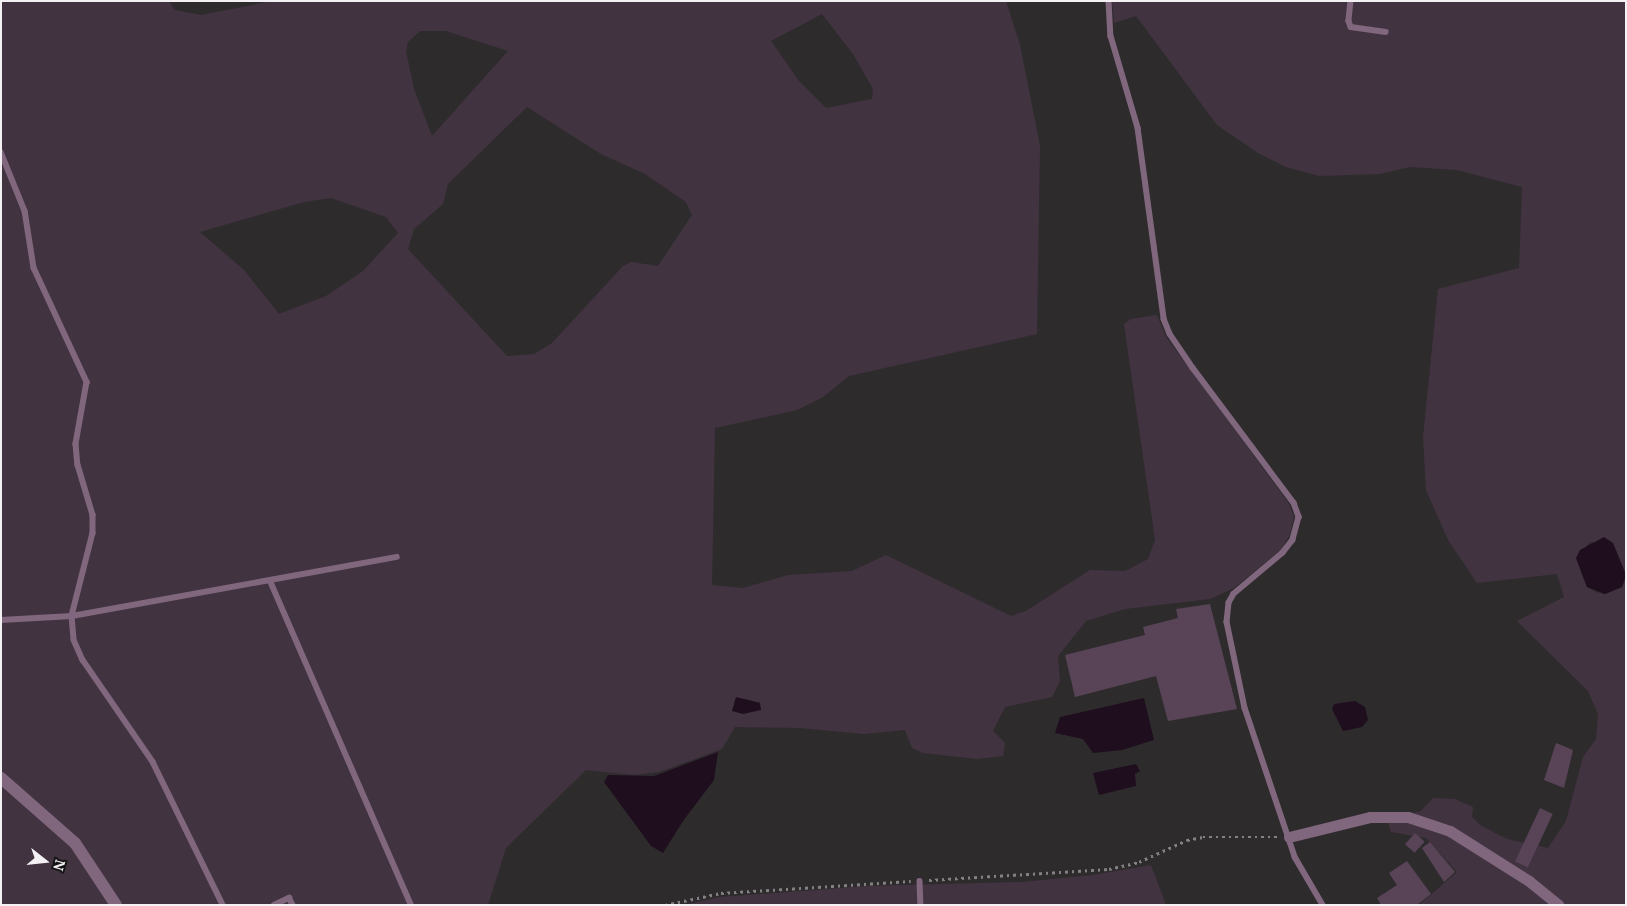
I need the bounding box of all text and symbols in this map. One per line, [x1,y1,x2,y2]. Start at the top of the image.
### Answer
north arrow [20,836,70,886]
text: N [49,858,70,873]

